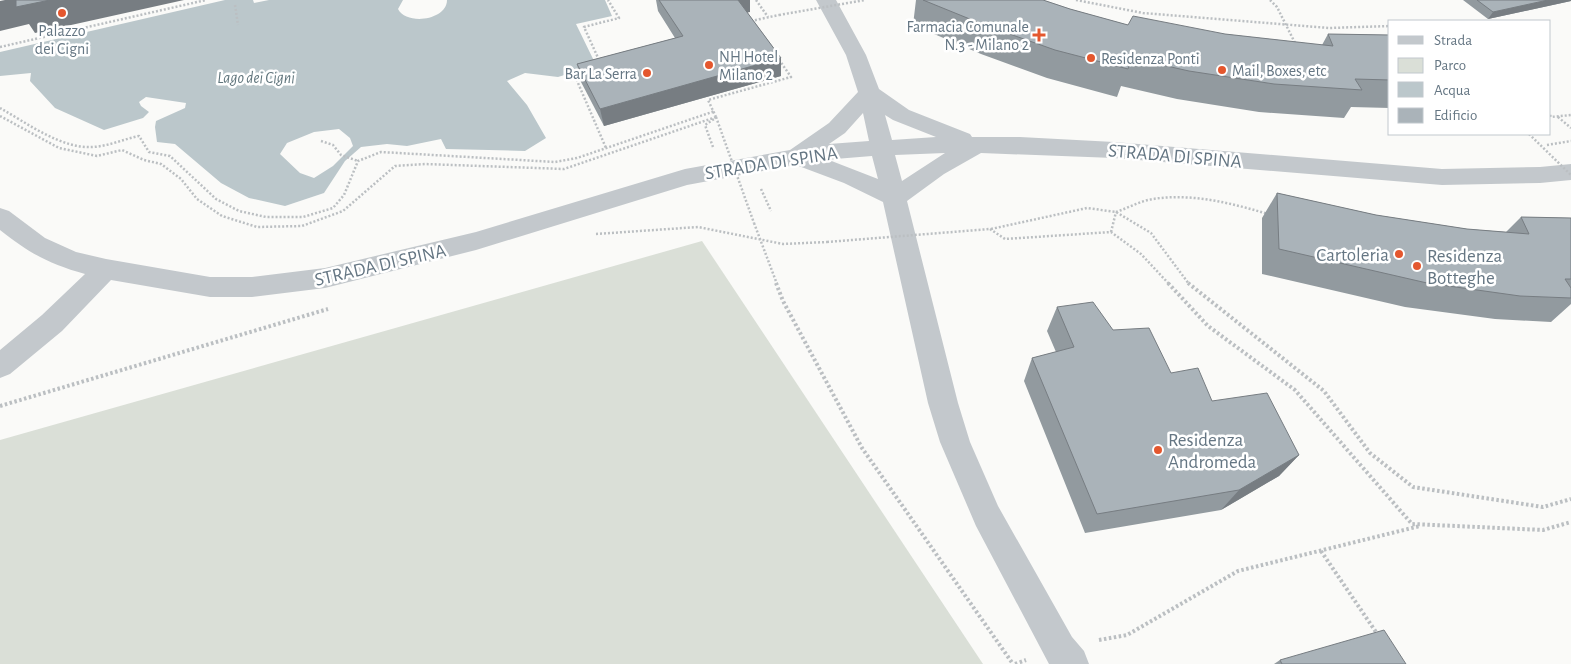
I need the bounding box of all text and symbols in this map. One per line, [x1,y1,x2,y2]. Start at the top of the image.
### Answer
marker: Palazzo dei Cigni [56,7,68,19]
place label: Farmacia Comunale N.3 - Milano 2 [906,19,1029,53]
legend [1388,20,1551,135]
place label: Palazzo dei Cigni [35,23,89,57]
marker: Farmacia Comunale N.3 - Milano 2 [1033,29,1045,41]
text: Strada [1434,33,1472,48]
place label: NH Hotel Milano 2 [719,49,778,83]
place label: Residenza Ponti [1101,51,1200,67]
marker: Residenza Ponti [1085,52,1097,64]
text: Parco [1434,58,1466,73]
marker: NH Hotel Milano 2 [703,59,715,71]
place label: Mail, Boxes, etc [1232,63,1326,79]
marker: Mail, Boxes, etc [1216,64,1228,76]
place label: Bar La Serra [565,66,637,82]
marker: Bar La Serra [641,67,653,79]
water label: Lago dei Cigni [217,70,295,86]
text: Acqua [1434,83,1470,98]
text: Edificio [1434,108,1477,123]
street label: STRADA DI SPINA [1107,141,1242,172]
street label: STRADA DI SPINA [704,144,839,183]
street label: STRADA DI SPINA [313,241,448,290]
place label: Cartoleria [1316,246,1389,265]
place label: Residenza Botteghe [1427,247,1502,288]
marker: Cartoleria [1393,248,1405,260]
marker: Residenza Botteghe [1411,260,1423,272]
place label: Residenza Andromeda [1168,431,1256,472]
marker: Residenza Andromeda [1152,444,1164,456]

